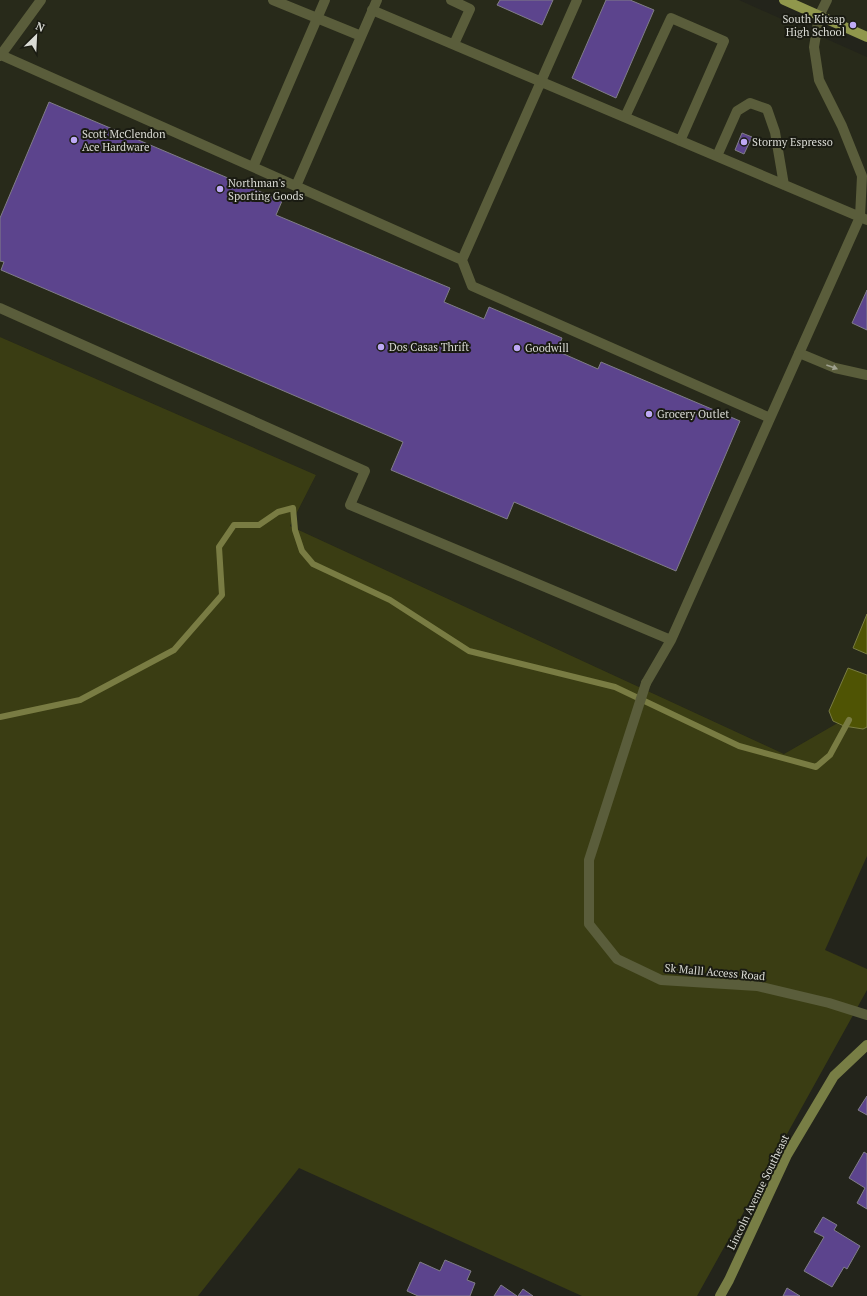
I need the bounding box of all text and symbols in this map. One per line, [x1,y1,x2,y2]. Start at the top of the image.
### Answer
place label: South Kitsap High School [782,12,845,39]
north arrow [16,16,56,56]
text: N [33,19,47,35]
marker: South Kitsap High School [848,20,858,30]
place label: Scott McClendon Ace Hardware [82,127,166,154]
marker: Scott McClendon Ace Hardware [69,135,79,145]
place label: Stormy Espresso [752,135,833,149]
marker: Stormy Espresso [739,137,749,147]
place label: Northman's Sporting Goods [228,176,304,203]
marker: Northman's Sporting Goods [215,184,225,194]
place label: Dos Casas Thrift [389,340,469,354]
place label: Goodwill [525,341,569,355]
marker: Dos Casas Thrift [376,342,386,352]
marker: Goodwill [512,343,522,353]
one-way arrow [827,364,839,370]
place label: Grocery Outlet [657,407,729,421]
marker: Grocery Outlet [644,409,654,419]
street label: Sk Malll Access Road [664,961,766,983]
street label: Lincoln Avenue Southeast [724,1132,792,1252]

